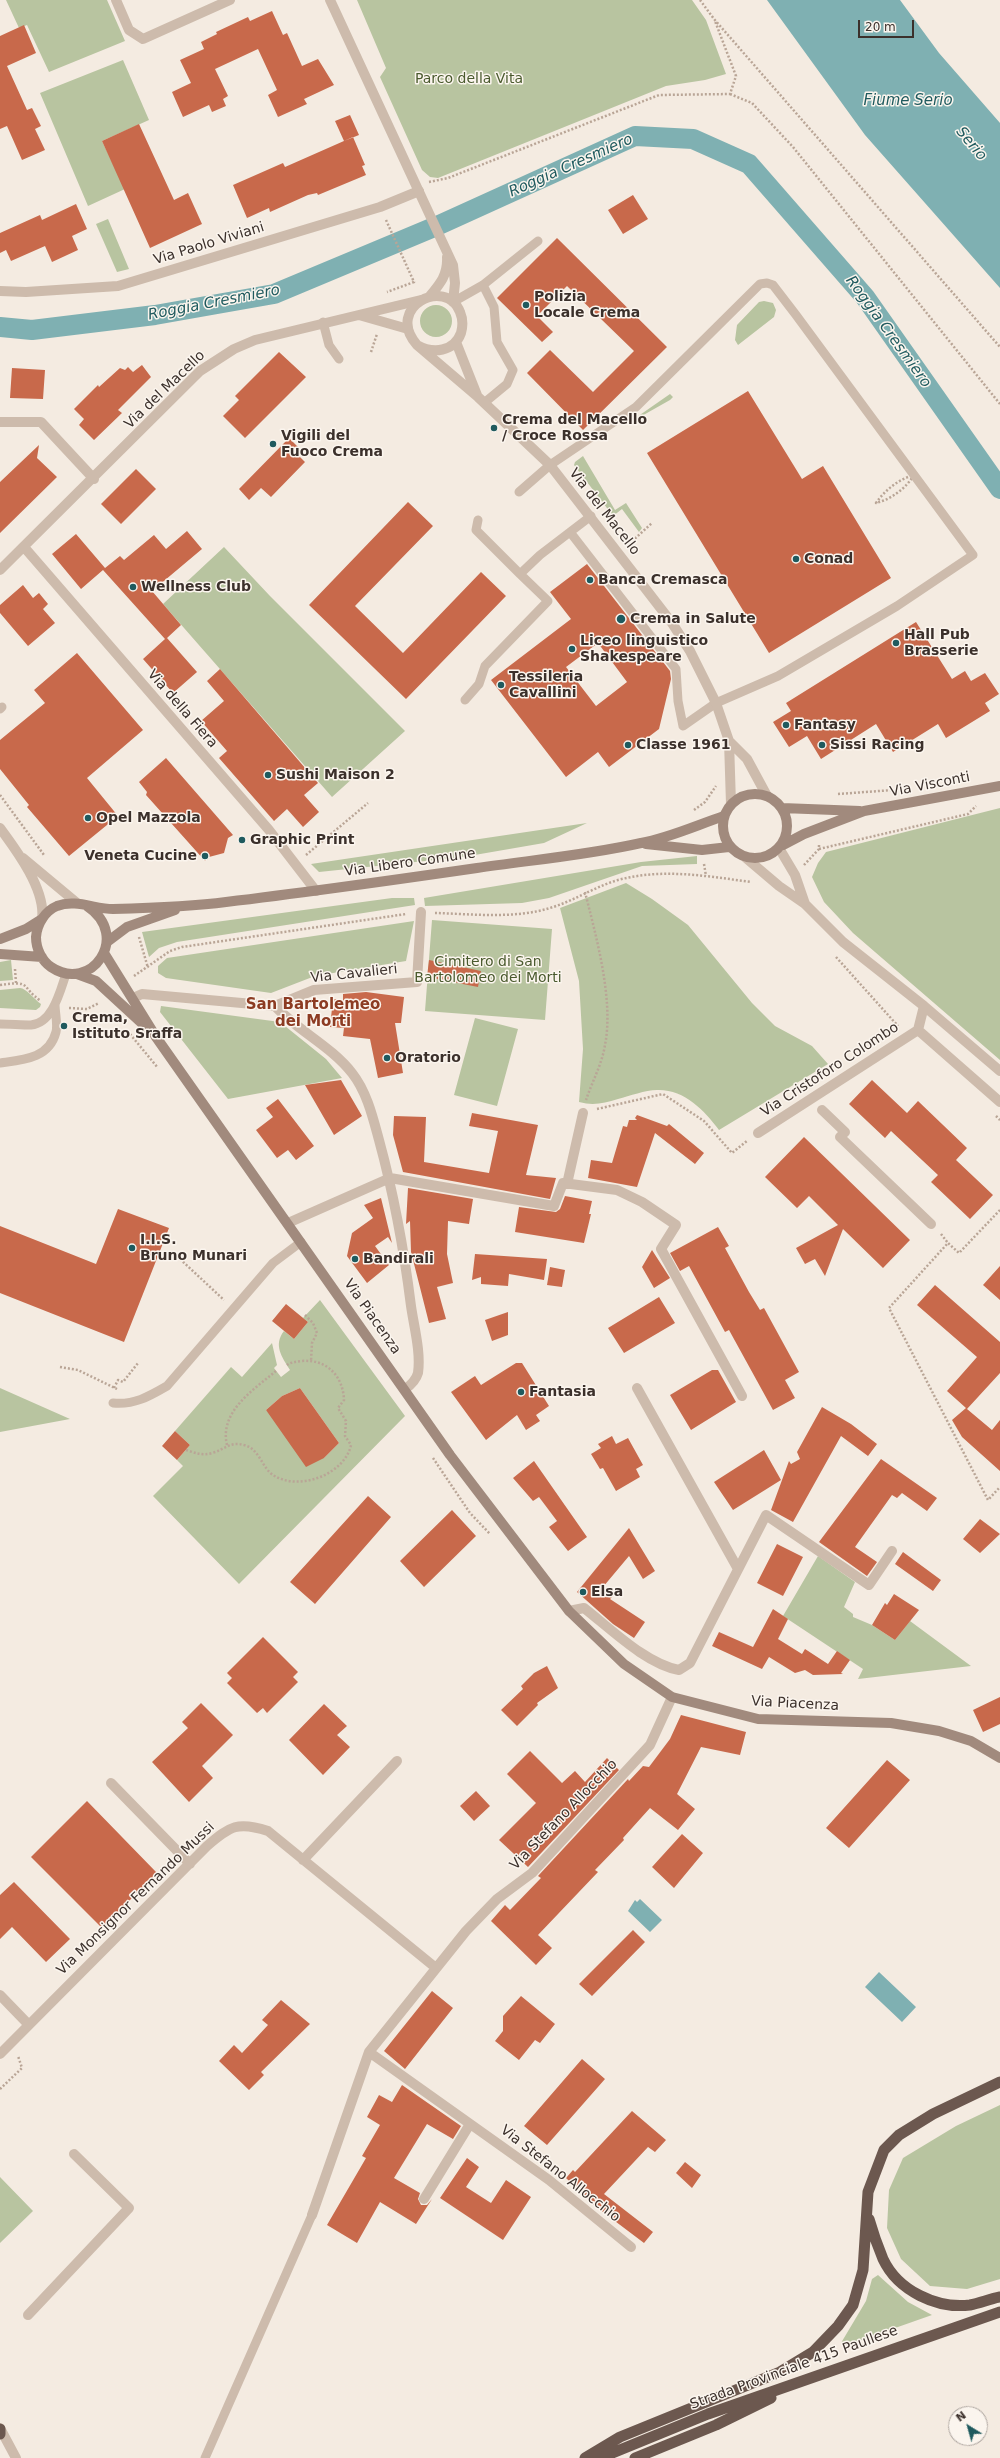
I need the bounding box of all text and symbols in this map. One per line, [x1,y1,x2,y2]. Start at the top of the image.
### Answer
scale bar [860,12,916,38]
text: 20 m [865,20,896,34]
park label: Parco della Vita [415,71,523,87]
water label: Fiume Serio [863,92,953,110]
water label: Serio [952,124,990,164]
water label: Roggia Cresmiero [506,131,636,201]
street label: Via Paolo Viviani [152,219,266,269]
water label: Roggia Cresmiero [841,273,935,391]
water label: Roggia Cresmiero [147,281,281,325]
place label: Polizia Locale Crema [534,289,640,322]
marker: Polizia Locale Crema [521,300,531,310]
street label: Via del Macello [121,347,209,433]
place label: Crema del Macello / Croce Rossa [502,412,647,444]
marker: Crema del Macello / Croce Rossa [489,423,499,433]
place label: Vigili del Fuoco Crema [281,428,383,460]
marker: Vigili del Fuoco Crema [268,439,278,449]
street label: Via del Macello [565,465,643,559]
place label: Conad [804,551,853,567]
marker: Conad [791,554,801,564]
place label: Banca Cremasca [598,572,727,588]
marker: Banca Cremasca [585,575,595,585]
place label: Wellness Club [141,579,251,595]
marker: Wellness Club [128,582,138,592]
place label: Crema in Salute [630,611,756,627]
marker: Crema in Salute [615,613,627,625]
place label: Hall Pub Brasserie [904,627,978,660]
place label: Liceo linguistico Shakespeare [580,633,708,666]
marker: Hall Pub Brasserie [891,638,901,648]
marker: Liceo linguistico Shakespeare [567,644,577,654]
street label: Via della Fiera [143,666,221,752]
place label: Tessileria Cavallini [509,669,583,702]
marker: Tessileria Cavallini [496,680,506,690]
place label: Fantasy [794,717,856,733]
marker: Fantasy [781,720,791,730]
place label: Classe 1961 [636,737,731,753]
place label: Sissi Racing [830,737,925,753]
marker: Classe 1961 [623,740,633,750]
marker: Sissi Racing [817,740,827,750]
place label: Sushi Maison 2 [276,767,395,783]
street label: Via Visconti [889,769,971,801]
marker: Sushi Maison 2 [263,770,273,780]
place label: Opel Mazzola [96,810,201,826]
marker: Opel Mazzola [83,813,93,823]
place label: Graphic Print [250,832,354,848]
marker: Graphic Print [237,835,247,845]
street label: Via Libero Comune [343,845,477,881]
place label: Veneta Cucine [84,848,197,864]
marker: Veneta Cucine [200,851,210,861]
park label: Cimitero di San Bartolomeo dei Morti [414,954,562,986]
street label: Via Cavalieri [310,961,398,987]
district label: San Bartolemeo dei Morti [246,996,380,1031]
place label: Crema, Istituto Sraffa [72,1010,182,1042]
street label: Via Cristoforo Colombo [758,1019,902,1121]
marker: Crema, Istituto Sraffa [59,1021,69,1031]
place label: Oratorio [395,1050,461,1066]
marker: Oratorio [382,1053,392,1063]
place label: I.I.S. Bruno Munari [140,1232,247,1264]
marker: I.I.S. Bruno Munari [127,1243,137,1253]
place label: Bandirali [363,1251,434,1267]
marker: Bandirali [350,1254,360,1264]
street label: Via Piacenza [340,1276,404,1358]
place label: Fantasia [529,1384,596,1400]
marker: Fantasia [516,1387,526,1397]
place label: Elsa [591,1584,623,1600]
marker: Elsa [578,1587,588,1597]
street label: Via Piacenza [751,1693,839,1715]
street label: Via Stefano Allocchio [507,1756,621,1874]
street label: Via Monsignor Fernando Mussi [54,1819,218,1979]
street label: Via Stefano Allocchio [497,2122,623,2226]
street label: Strada Provinciale 415 Paullese [688,2323,900,2413]
north arrow [948,2406,988,2446]
text: N [953,2409,969,2425]

